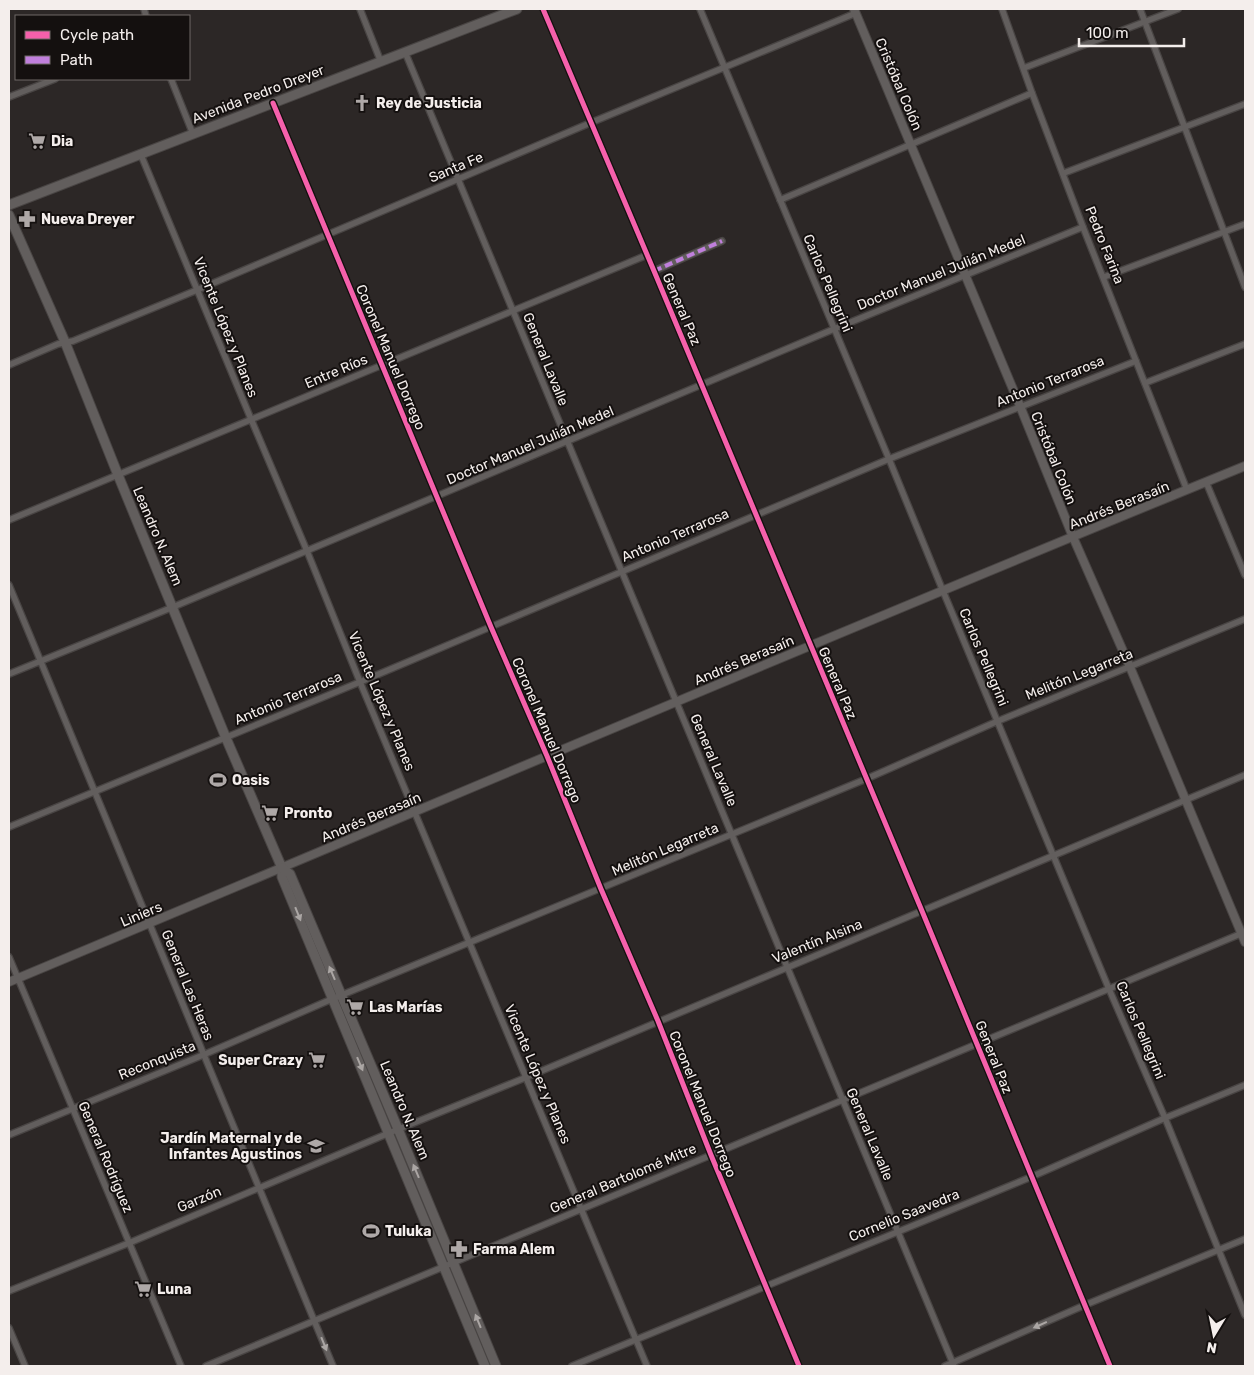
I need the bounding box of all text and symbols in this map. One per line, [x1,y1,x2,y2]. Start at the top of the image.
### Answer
legend [15,15,190,80]
scale bar [1079,15,1184,47]
text: 100 m [1086,24,1128,42]
text: Cycle path [60,26,134,44]
street label: Cristóbal Colón [871,35,926,133]
text: Path [60,51,93,69]
street label: Avenida Pedro Dreyer [190,61,327,128]
church icon: Rey de Justicia [352,93,372,113]
place label: Rey de Justicia [376,95,482,112]
supermarket icon: Dia [27,131,47,151]
place label: Dia [51,133,73,150]
street label: Santa Fe [426,148,486,186]
street label: Pedro Farina [1081,204,1128,286]
pharmacy icon: Nueva Dreyer [17,209,37,229]
place label: Nueva Dreyer [41,211,135,228]
street label: Doctor Manuel Julián Medel [855,231,1028,314]
street label: Carlos Pellegrini [799,232,856,335]
street label: Vicente López y Planes [190,255,261,400]
street label: General Paz [659,270,704,348]
street label: Coronel Manuel Dorrego [352,282,429,433]
street label: General Lavalle [519,310,572,408]
street label: Entre Ríos [302,351,370,392]
street label: Antonio Terrarosa [994,352,1107,411]
street label: Doctor Manuel Julián Medel [444,402,616,488]
street label: Cristóbal Colón [1027,409,1080,507]
street label: Andrés Berasaín [1067,478,1172,533]
street label: Leandro N. Alem [129,484,186,588]
street label: Antonio Terrarosa [619,505,732,566]
street label: Carlos Pellegrini [955,606,1012,709]
street label: Vicente López y Planes [344,629,419,773]
street label: Andrés Berasaín [692,632,797,689]
street label: General Paz [815,644,860,722]
street label: Melitón Legarreta [1023,645,1135,704]
street label: Coronel Manuel Dorrego [508,655,585,806]
street label: Antonio Terrarosa [232,668,345,729]
street label: General Lavalle [686,711,741,809]
sports icon: Oasis [208,770,228,790]
place label: Oasis [232,772,270,789]
street label: Andrés Berasaín [319,789,424,846]
supermarket icon: Pronto [260,803,280,823]
place label: Pronto [284,805,332,822]
street label: Melitón Legarreta [609,819,721,880]
street label: Liniers [118,898,165,931]
one-way arrow [294,907,302,921]
street label: Valentín Alsina [770,916,865,967]
street label: General Las Heras [158,928,217,1043]
one-way arrow [327,966,335,980]
street label: Carlos Pellegrini [1112,979,1169,1082]
supermarket icon: Las Marías [345,997,365,1017]
place label: Las Marías [369,999,443,1016]
street label: Vicente López y Planes [500,1002,575,1146]
street label: General Paz [971,1018,1016,1096]
street label: Coronel Manuel Dorrego [665,1028,740,1180]
street label: Reconquista [116,1037,198,1084]
supermarket icon: Super Crazy [307,1050,327,1070]
place label: Super Crazy [218,1052,304,1069]
one-way arrow [357,1057,365,1071]
street label: Leandro N. Alem [376,1058,433,1162]
street label: General Lavalle [842,1085,897,1183]
street label: General Rodríguez [74,1099,137,1215]
place label: Jardín Maternal y de Infantes Agustinos [160,1130,302,1163]
school or university icon: Jardín Maternal y de Infantes Agustinos [306,1136,326,1156]
street label: General Bartolomé Mitre [547,1140,699,1217]
one-way arrow [411,1164,419,1178]
street label: Garzón [175,1183,224,1216]
street label: Cornelio Saavedra [846,1186,962,1245]
sports icon: Tuluka [361,1221,381,1241]
place label: Tuluka [385,1223,431,1240]
pharmacy icon: Farma Alem [449,1239,469,1259]
place label: Farma Alem [473,1241,555,1258]
supermarket icon: Luna [133,1279,153,1299]
place label: Luna [157,1281,192,1298]
north arrow [1189,1310,1239,1360]
one-way arrow [473,1314,481,1328]
one-way arrow [1033,1321,1047,1329]
one-way arrow [320,1336,328,1351]
text: N [1205,1338,1218,1357]

